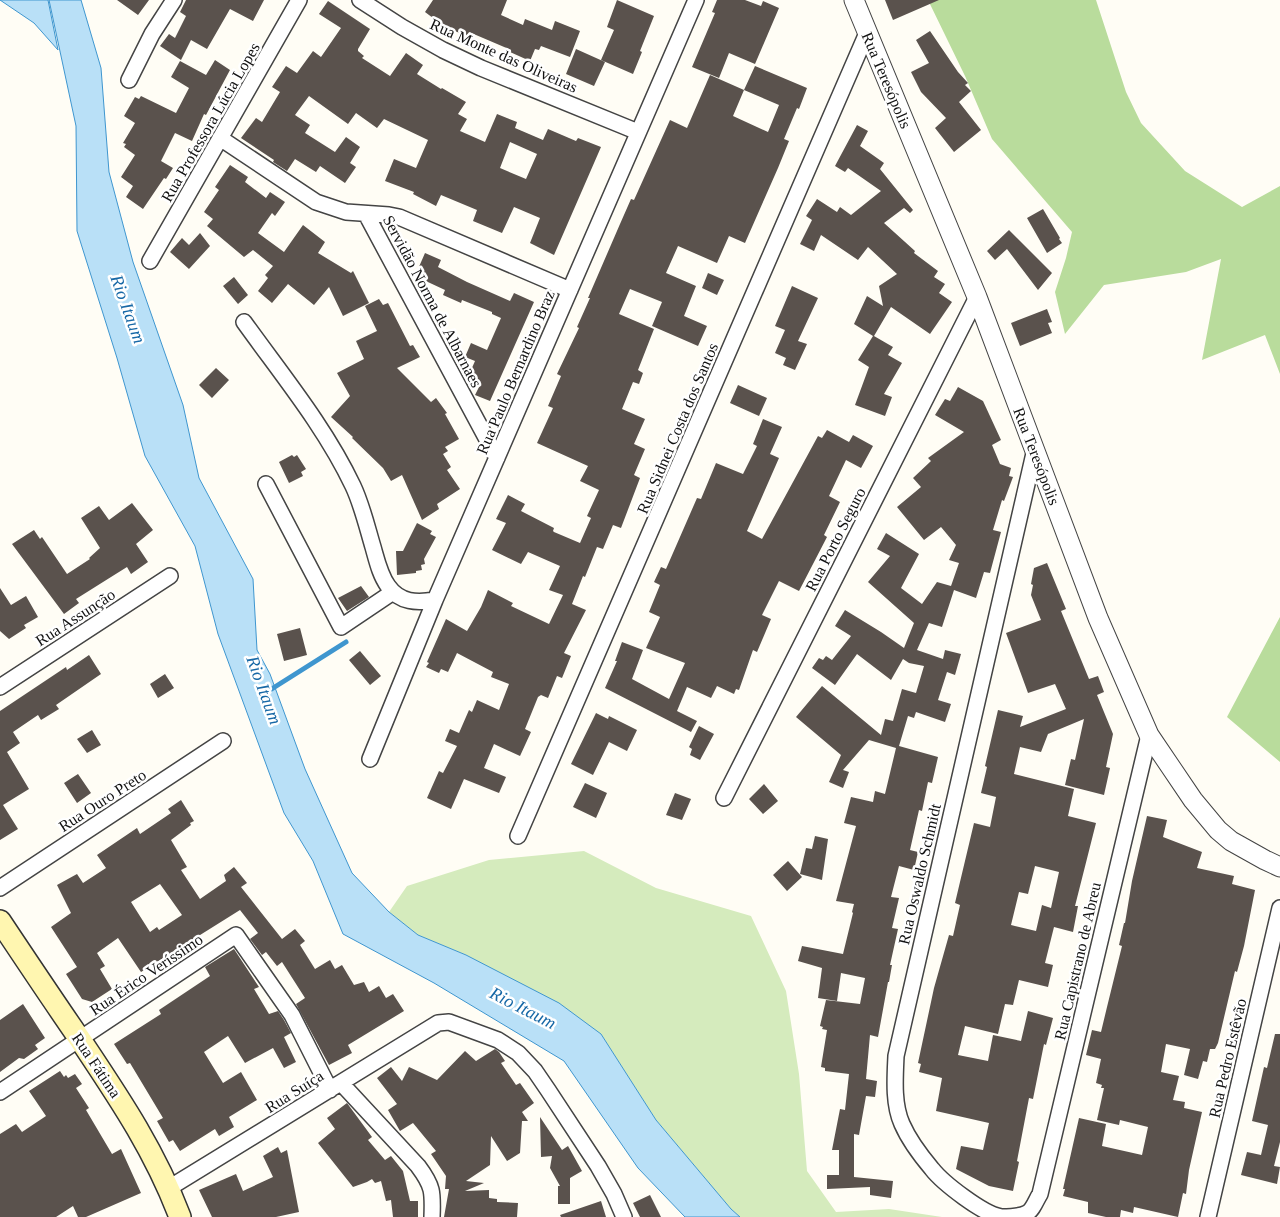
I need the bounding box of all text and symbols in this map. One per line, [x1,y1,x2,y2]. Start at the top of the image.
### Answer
street label: Rua Monte das Oliveiras [427,15,580,96]
street label: Rua Teresópolis [858,29,914,131]
street label: Rua Professora Lúcia Lopes [158,40,264,205]
street label: Servidão Norma de Albarnaes [380,212,485,390]
water label: Rio Itaum [106,271,150,346]
street label: Rua Paulo Bernardino Braz [473,288,558,457]
street label: Rua Sidnei Costa dos Santos [634,340,721,516]
street label: Rua Teresópolis [1009,405,1063,508]
street label: Rua Porto Seguro [802,485,870,594]
street label: Rua Assunção [32,585,119,650]
water label: Rio Itaum [242,652,286,727]
street label: Rua Ouro Preto [56,766,149,835]
street label: Rua Oswaldo Schmidt [895,802,944,946]
street label: Rua Capistrano de Abreu [1051,881,1105,1042]
street label: Rua Érico Veríssimo [86,930,206,1018]
water label: Rio Itaum [486,982,559,1033]
street label: Rua Pedro Estêvão [1206,997,1249,1119]
street label: Rua Fátima [69,1030,124,1101]
street label: Rua Suíça [262,1067,327,1117]

